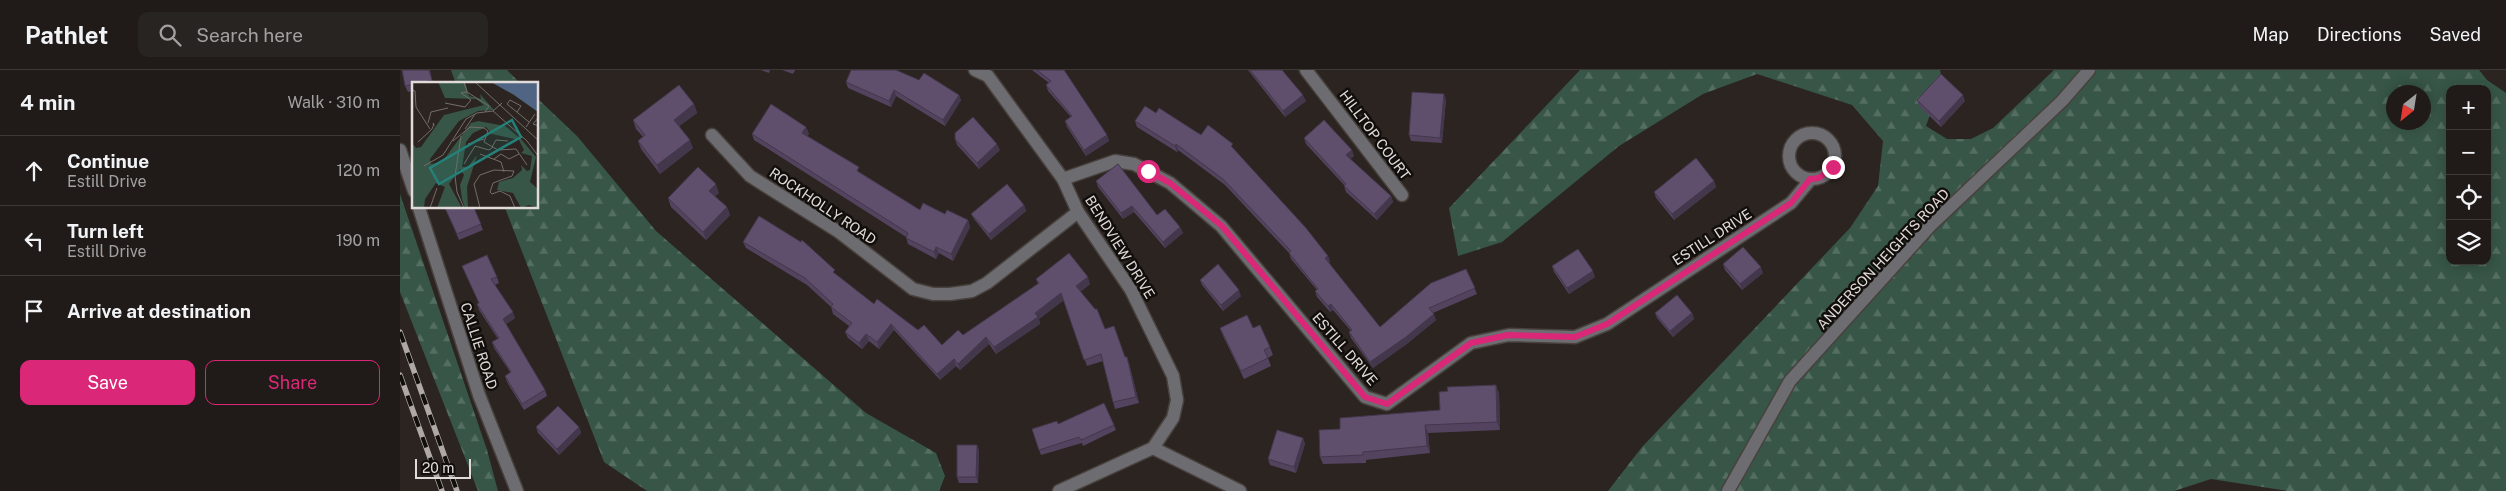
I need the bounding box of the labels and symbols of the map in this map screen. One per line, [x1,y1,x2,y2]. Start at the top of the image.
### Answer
inset map [412,82,539,209]
north arrow [2386,85,2431,130]
street label: HILLTOP COURT [1336,87,1414,183]
route end [1822,156,1845,179]
route start [1137,160,1160,183]
street label: ROCKHOLLY ROAD [767,164,879,248]
street label: ANDERSON HEIGHTS ROAD [1814,186,1952,332]
street label: BENDVIEW DRIVE [1082,193,1158,301]
street label: ESTILL DRIVE [1669,206,1755,268]
street label: CALLIE ROAD [457,301,501,391]
street label: ESTILL DRIVE [1309,309,1381,389]
scale bar [415,456,471,479]

